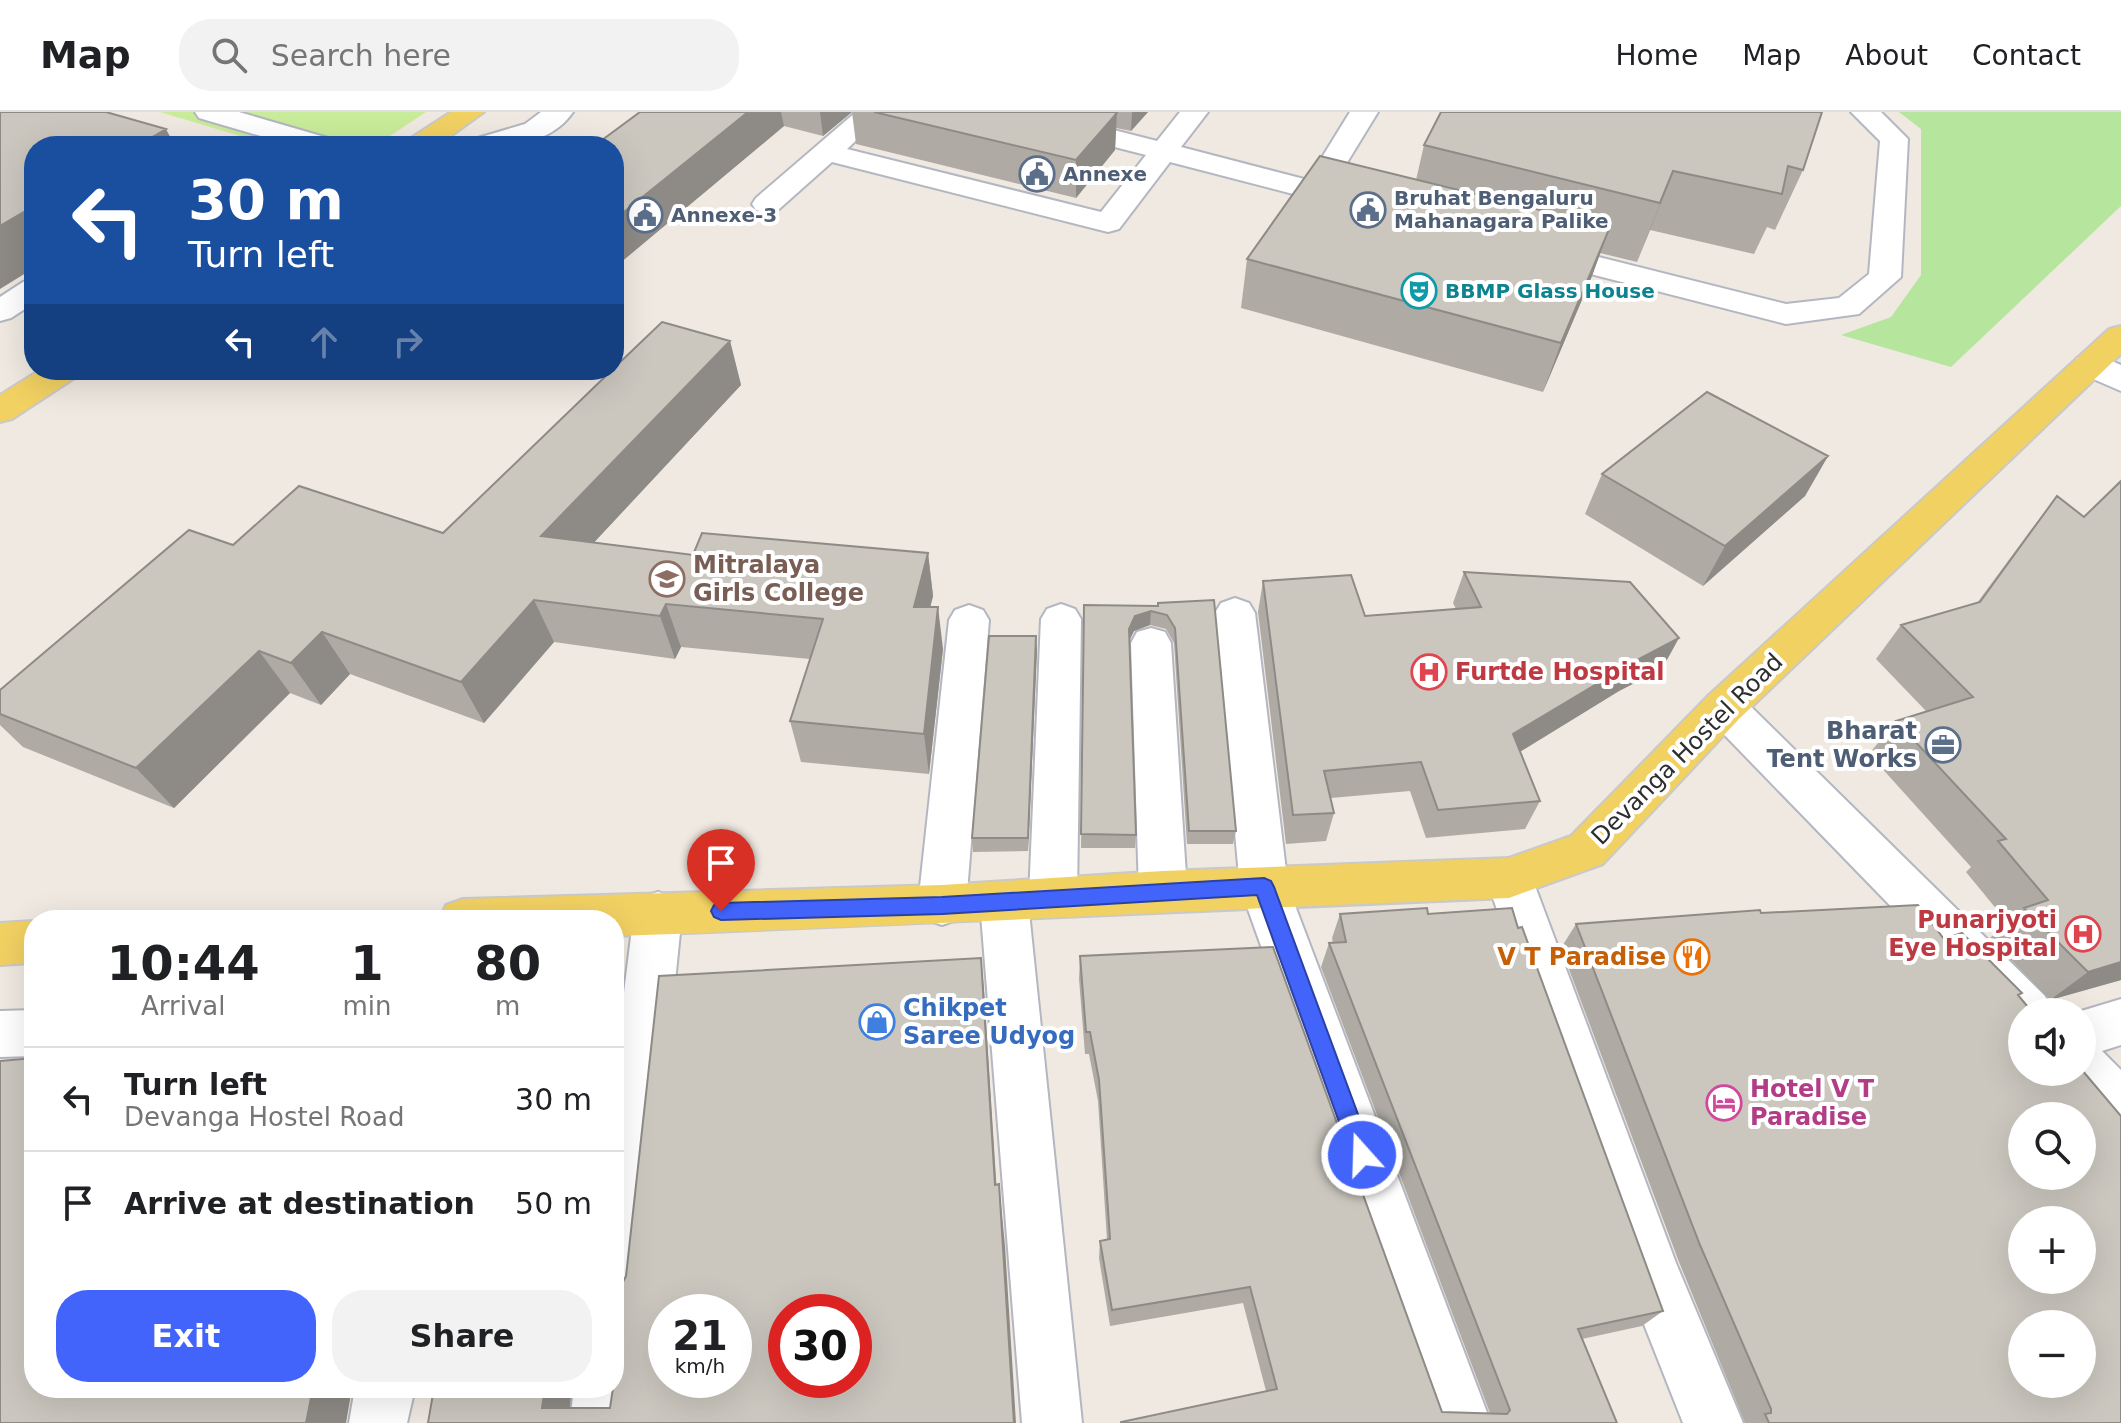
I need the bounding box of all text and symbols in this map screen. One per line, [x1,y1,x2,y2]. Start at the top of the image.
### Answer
search box [179,19,739,91]
text: Map [40,33,131,77]
icon: search [207,33,251,77]
text: Search here [271,38,451,73]
text: Home [1615,39,1698,72]
text: Map [1742,39,1801,72]
text: About [1845,39,1928,72]
text: Contact [1972,39,2081,72]
public building icon: Annexe [1018,155,1056,193]
place label: Annexe [1063,162,1147,186]
text: 30 m [188,167,344,232]
icon: left [56,168,160,272]
place label: Bruhat Bengaluru Mahanagara Palike [1394,186,1609,233]
public building icon: Bruhat Bengaluru Mahanagara Palike [1349,191,1387,229]
public building icon: Annexe-3 [626,196,664,234]
place label: Annexe-3 [671,203,777,227]
text: Turn left [188,234,334,275]
theatre icon: BBMP Glass House [1400,272,1438,310]
place label: BBMP Glass House [1445,279,1655,303]
icon: left [218,320,262,364]
icon: ahead [302,320,346,364]
icon: right [386,320,430,364]
place label: Mitralaya Girls College [693,551,864,607]
school or university icon: Mitralaya Girls College [648,560,686,598]
street label: Devanga Hostel Road [1586,648,1788,850]
hospital icon: Furtde Hospital [1410,653,1448,691]
place label: Furtde Hospital [1455,658,1665,686]
place label: Bharat Tent Works [1766,717,1917,773]
office icon: Bharat Tent Works [1924,726,1962,764]
pin [687,829,755,911]
icon: arrive [699,841,743,885]
place label: Punarjyoti Eye Hospital [1888,906,2057,962]
hospital icon: Punarjyoti Eye Hospital [2064,915,2102,953]
text: 10:44 [107,935,260,991]
text: 1 [350,935,384,991]
text: 80 [474,935,541,991]
restaurant icon: V T Paradise [1673,938,1711,976]
place label: V T Paradise [1497,943,1666,971]
text: Arrival [141,991,225,1021]
text: min [342,991,392,1021]
text: m [495,991,520,1021]
place label: Chikpet Saree Udyog [903,994,1075,1050]
map controls [2008,998,2096,1398]
button: sound [2008,998,2096,1086]
shop icon: Chikpet Saree Udyog [858,1003,896,1041]
text: Turn left [124,1067,267,1102]
place label: Hotel V T Paradise [1750,1075,1875,1131]
icon: left [56,1077,100,1121]
text: 30 m [515,1082,592,1117]
hotel icon: Hotel V T Paradise [1705,1084,1743,1122]
text: Devanga Hostel Road [124,1102,404,1132]
button: search [2008,1102,2096,1190]
position arrow [1320,1113,1404,1197]
icon: arrive [56,1181,100,1225]
text: Arrive at destination [124,1186,475,1221]
text: 50 m [515,1186,592,1221]
button: + [2008,1206,2096,1294]
button: Exit [56,1290,316,1382]
button: Share [332,1290,592,1382]
speed limit sign: 30 [768,1294,872,1398]
button: − [2008,1310,2096,1398]
text: 21 [672,1313,728,1359]
text: km/h [675,1354,725,1378]

